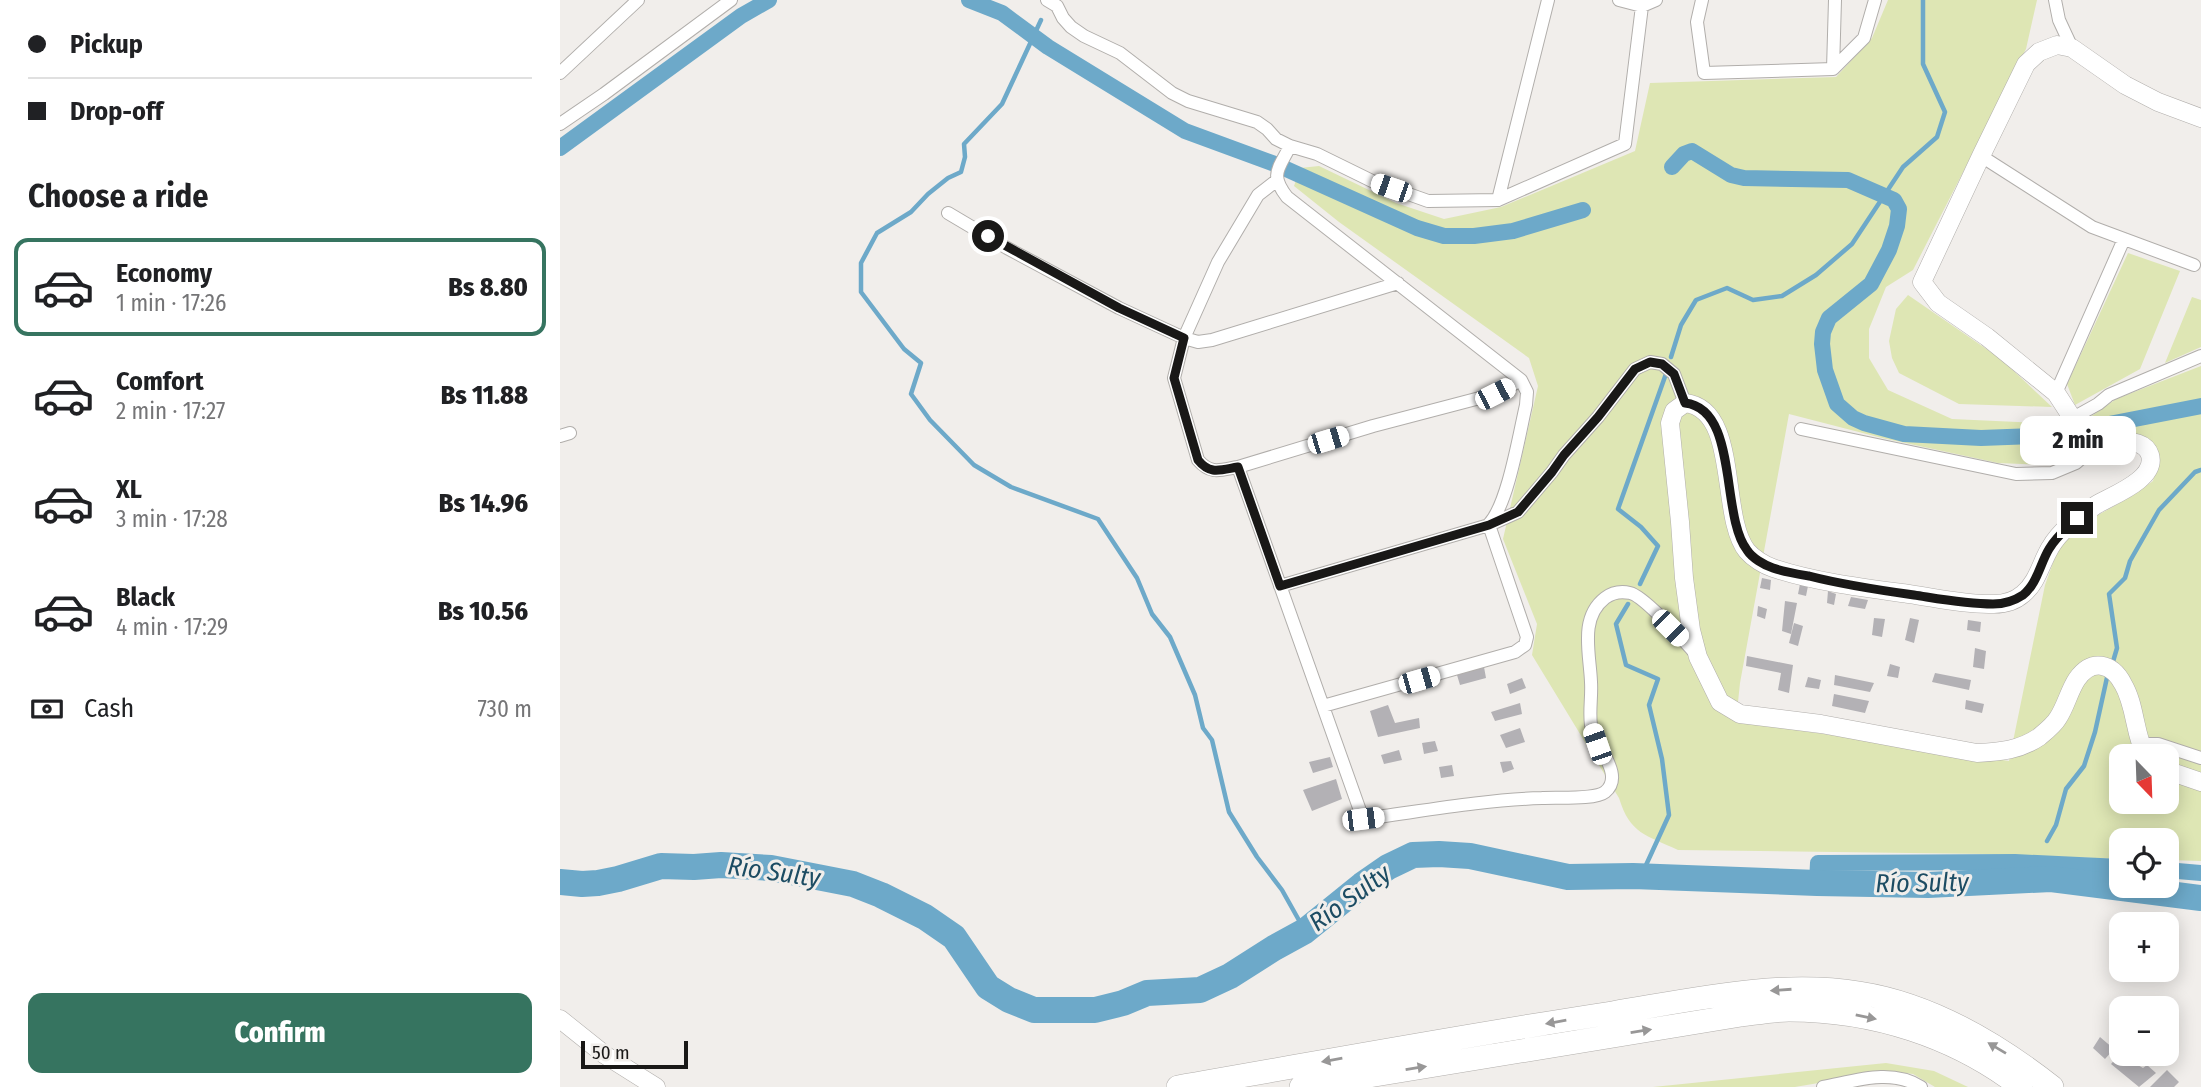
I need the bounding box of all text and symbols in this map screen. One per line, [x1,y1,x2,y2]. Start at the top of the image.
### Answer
text: Pickup [70,29,143,60]
text: Drop-off [70,96,163,127]
car [1368,171,1415,205]
text: Choose a ride [28,177,209,215]
route start [972,220,1004,252]
icon: car [32,256,95,319]
text: Economy [116,258,212,289]
text: Bs 8.80 [448,272,528,303]
text: 1 min · 17:26 [116,289,226,317]
icon: car [32,364,95,427]
text: Comfort [116,366,204,397]
car [1472,375,1519,413]
text: Bs 11.88 [441,380,528,411]
text: 2 min · 17:27 [116,397,225,425]
callout: 2 min [2019,416,2135,466]
car [1305,424,1352,456]
text: 2 min [2053,426,2103,454]
icon: car [32,472,95,535]
text: XL [116,474,142,505]
text: Bs 14.96 [439,488,528,519]
route end [2061,502,2093,534]
text: 3 min · 17:28 [116,505,228,533]
icon: car [32,580,95,643]
text: Black [116,582,175,613]
text: Bs 10.56 [438,596,528,627]
car [1648,606,1693,650]
text: 4 min · 17:29 [116,613,228,641]
car [1396,664,1443,696]
icon: cash [28,690,66,728]
text: Cash [84,693,134,724]
text: 730 m [477,695,532,723]
car [1581,721,1614,767]
north arrow [2109,744,2179,814]
map controls [2109,744,2179,1066]
car [1341,806,1386,832]
button: locate [2109,828,2179,898]
water label: Río Sulty [726,850,824,894]
water label: Río Sulty [1303,857,1398,938]
water label: Río Sulty [1875,867,1970,899]
button: + [2109,912,2179,982]
one-way arrow [1770,985,1792,996]
button: Confirm [28,993,532,1073]
button: − [2109,996,2179,1066]
one-way arrow [1855,1012,1877,1023]
one-way arrow [1545,1017,1567,1028]
one-way arrow [1630,1025,1652,1036]
scale bar [581,1038,688,1070]
text: 50 m [592,1041,630,1064]
one-way arrow [1987,1041,2006,1054]
one-way arrow [1321,1055,1343,1066]
one-way arrow [1406,1062,1428,1073]

